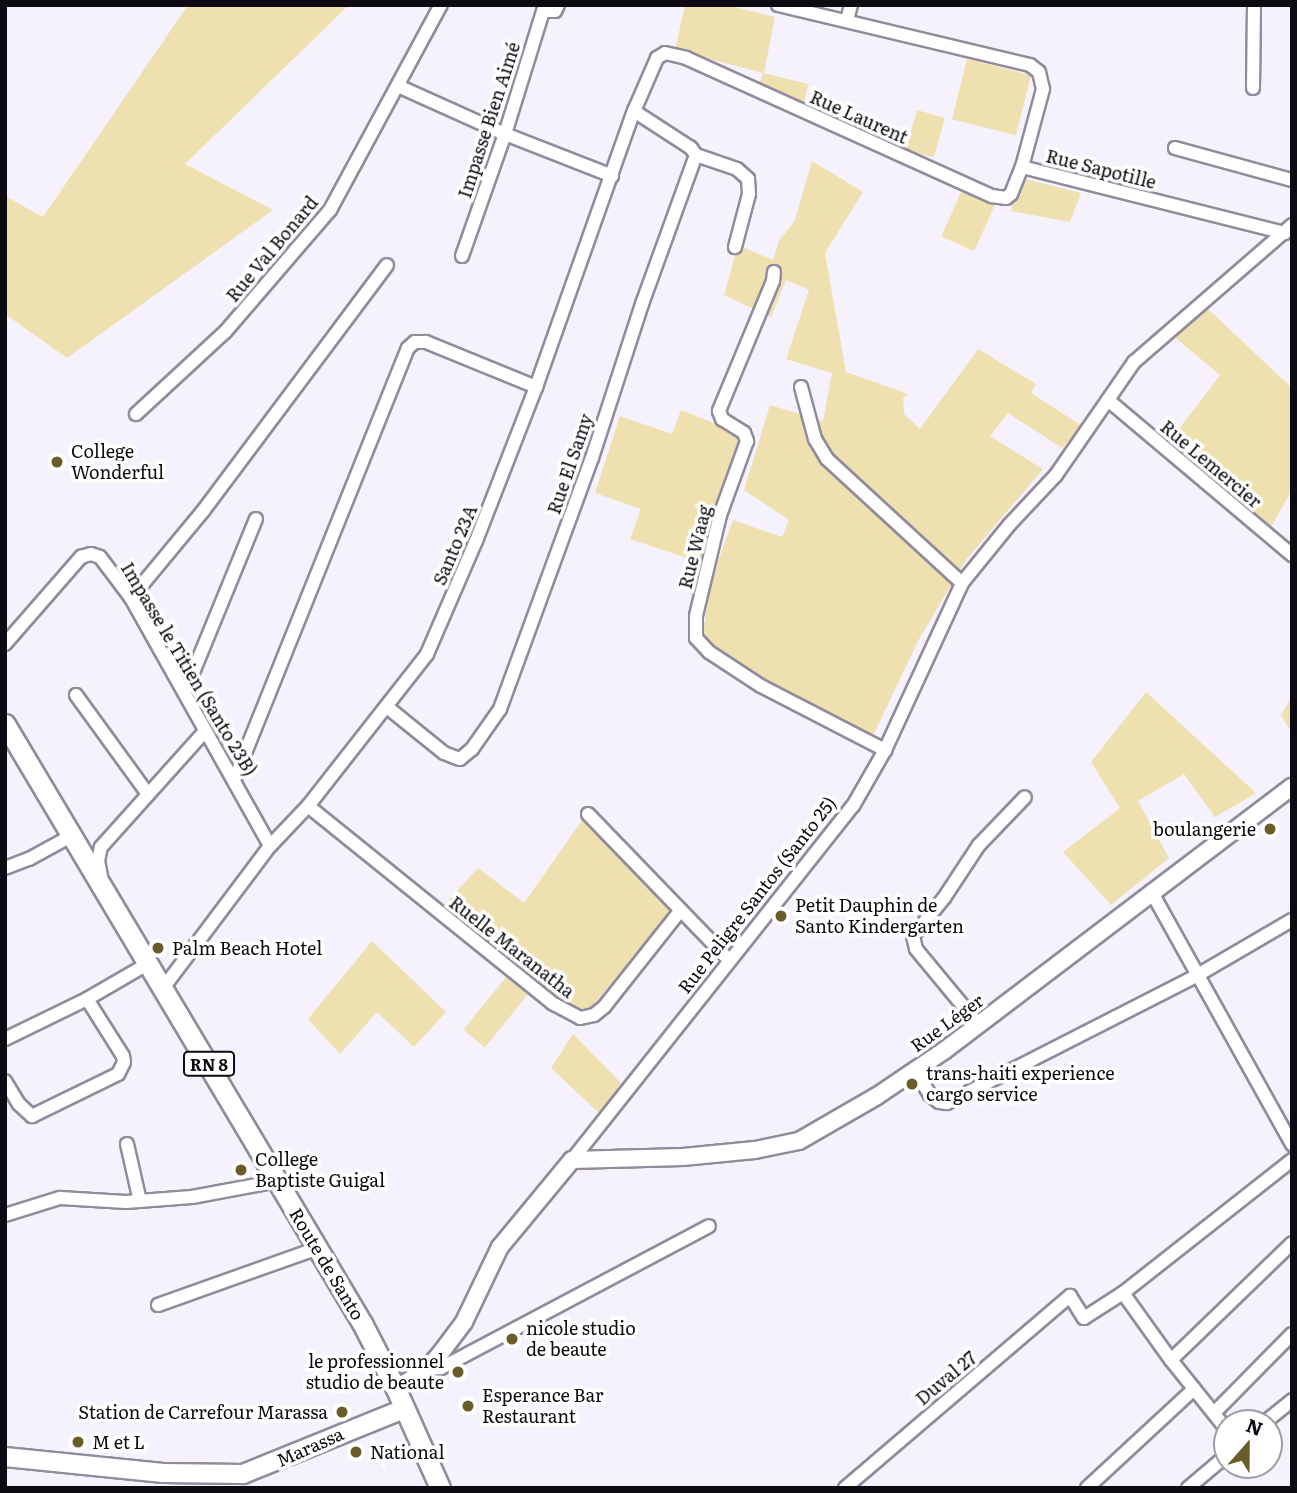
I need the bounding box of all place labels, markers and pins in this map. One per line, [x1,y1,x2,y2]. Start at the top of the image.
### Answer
place label: College Wonderful [71,441,164,484]
marker: College Wonderful [49,454,65,470]
place label: boulangerie [1153,818,1256,840]
marker: boulangerie [1262,821,1278,837]
place label: Petit Dauphin de Santo Kindergarten [795,895,964,937]
marker: Petit Dauphin de Santo Kindergarten [773,908,789,924]
place label: Palm Beach Hotel [172,937,322,959]
marker: Palm Beach Hotel [150,940,166,956]
place label: trans-haiti experience cargo service [926,1063,1115,1106]
marker: trans-haiti experience cargo service [904,1076,920,1092]
place label: College Baptiste Guigal [255,1149,385,1192]
marker: College Baptiste Guigal [233,1162,249,1178]
place label: nicole studio de beaute [526,1318,636,1360]
marker: nicole studio de beaute [504,1331,520,1347]
place label: le professionnel studio de beaute [306,1351,444,1394]
marker: le professionnel studio de beaute [450,1364,466,1380]
place label: Esperance Bar Restaurant [482,1385,603,1428]
marker: Esperance Bar Restaurant [460,1398,476,1414]
place label: Station de Carrefour Marassa [78,1401,328,1423]
marker: Station de Carrefour Marassa [334,1404,350,1420]
place label: M et L [92,1431,145,1453]
marker: M et L [70,1434,86,1450]
place label: National [370,1441,445,1463]
marker: National [348,1444,364,1460]

